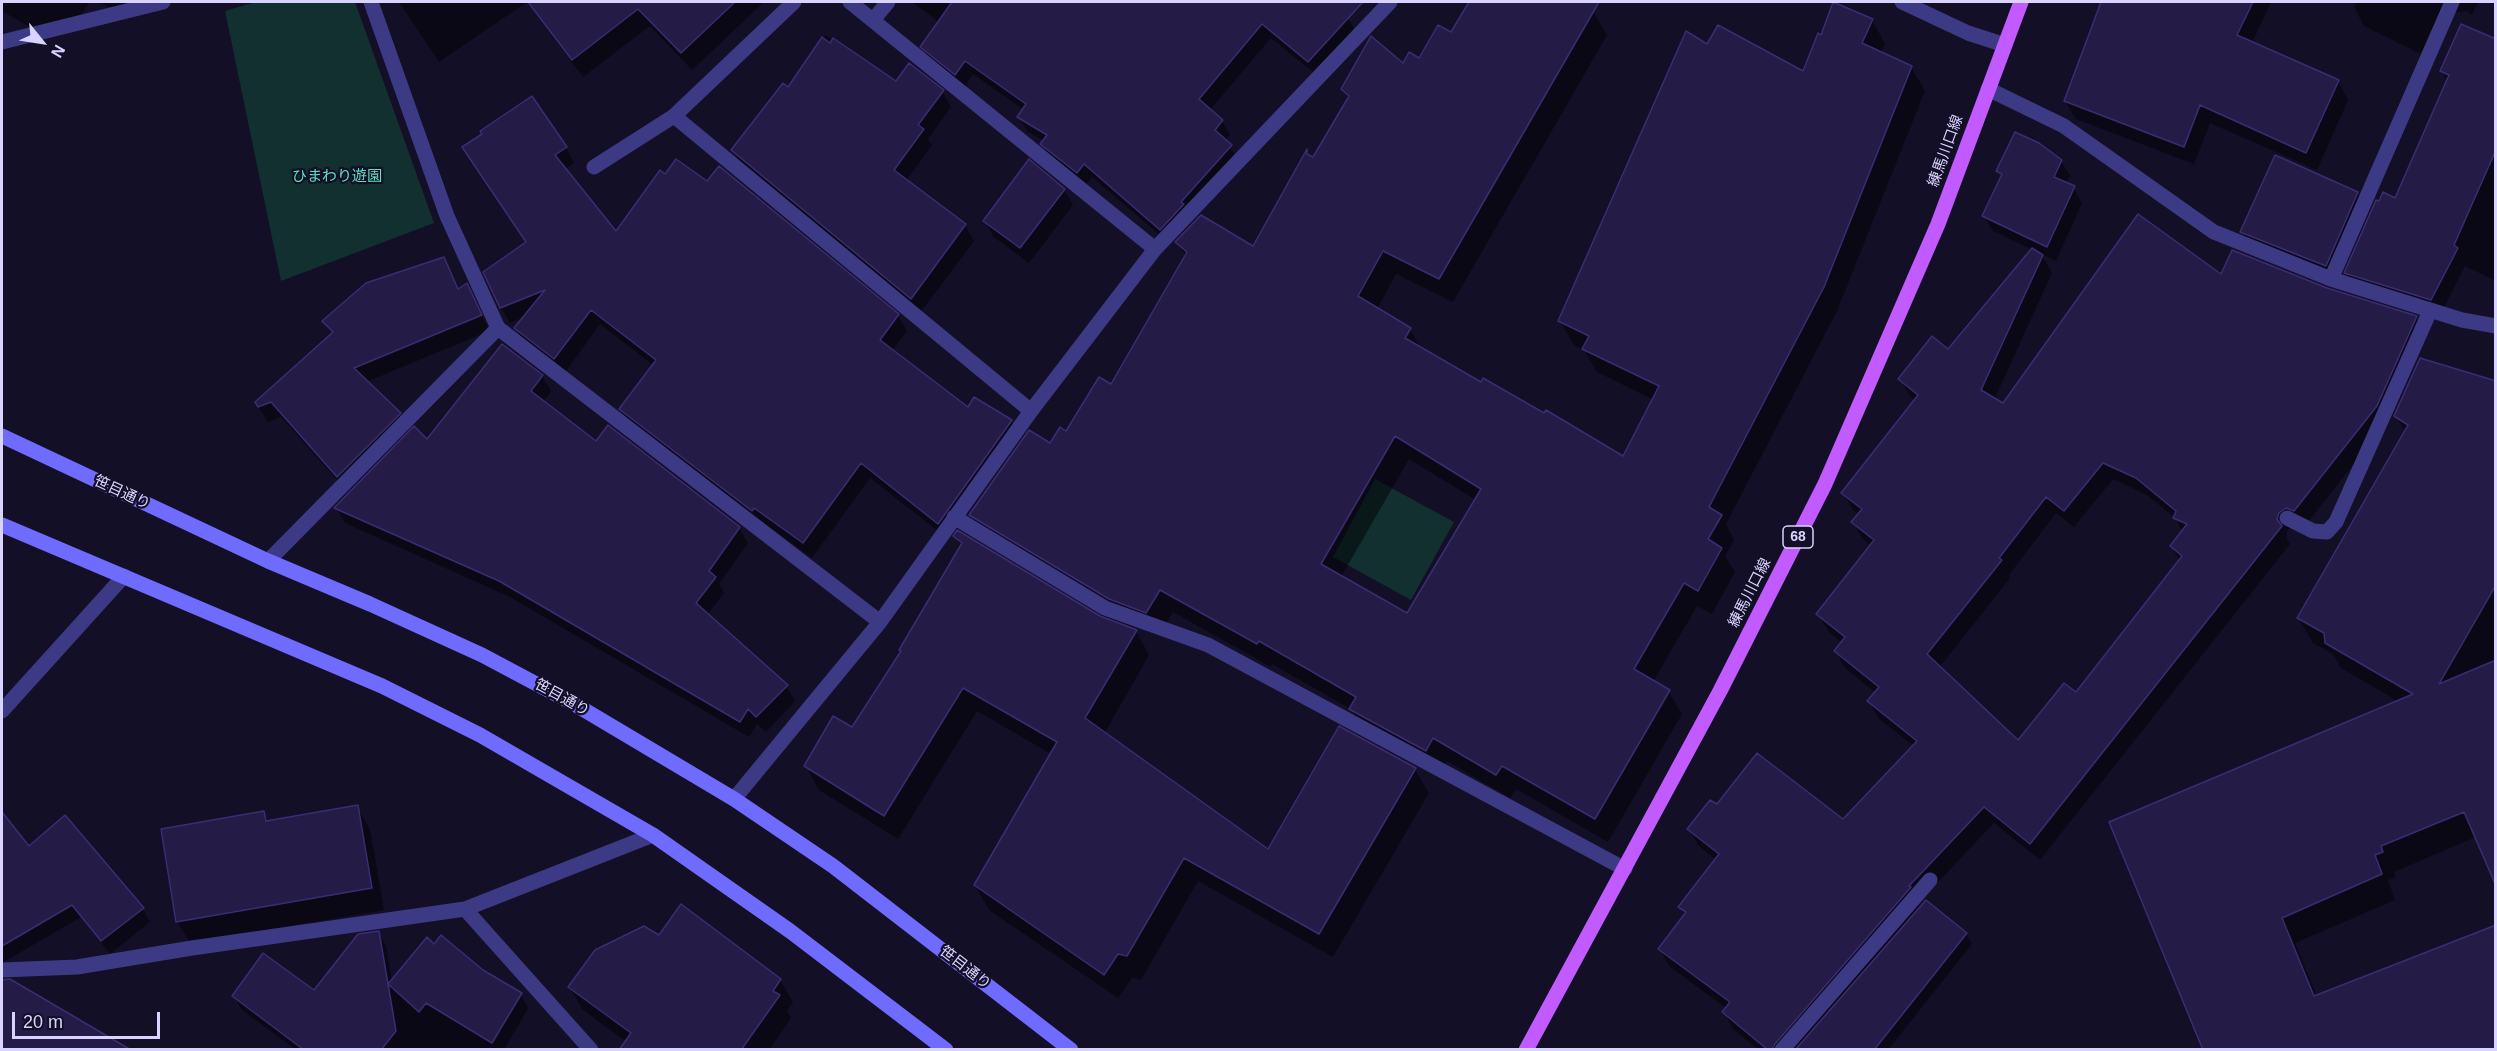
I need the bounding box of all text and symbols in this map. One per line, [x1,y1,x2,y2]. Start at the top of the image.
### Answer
north arrow [12,12,72,72]
text: N [48,42,68,61]
street label: 練馬川口線 [1925,113,1967,189]
park label: ひまわり遊園 [292,168,382,186]
street label: 笹目通り [91,472,153,514]
road number: 68 [1783,526,1813,548]
street label: 練馬川口線 [1725,556,1775,630]
street label: 笹目通り [531,676,593,720]
street label: 笹目通り [936,942,994,994]
scale bar [15,1000,164,1038]
text: 20 m [23,1012,63,1032]

